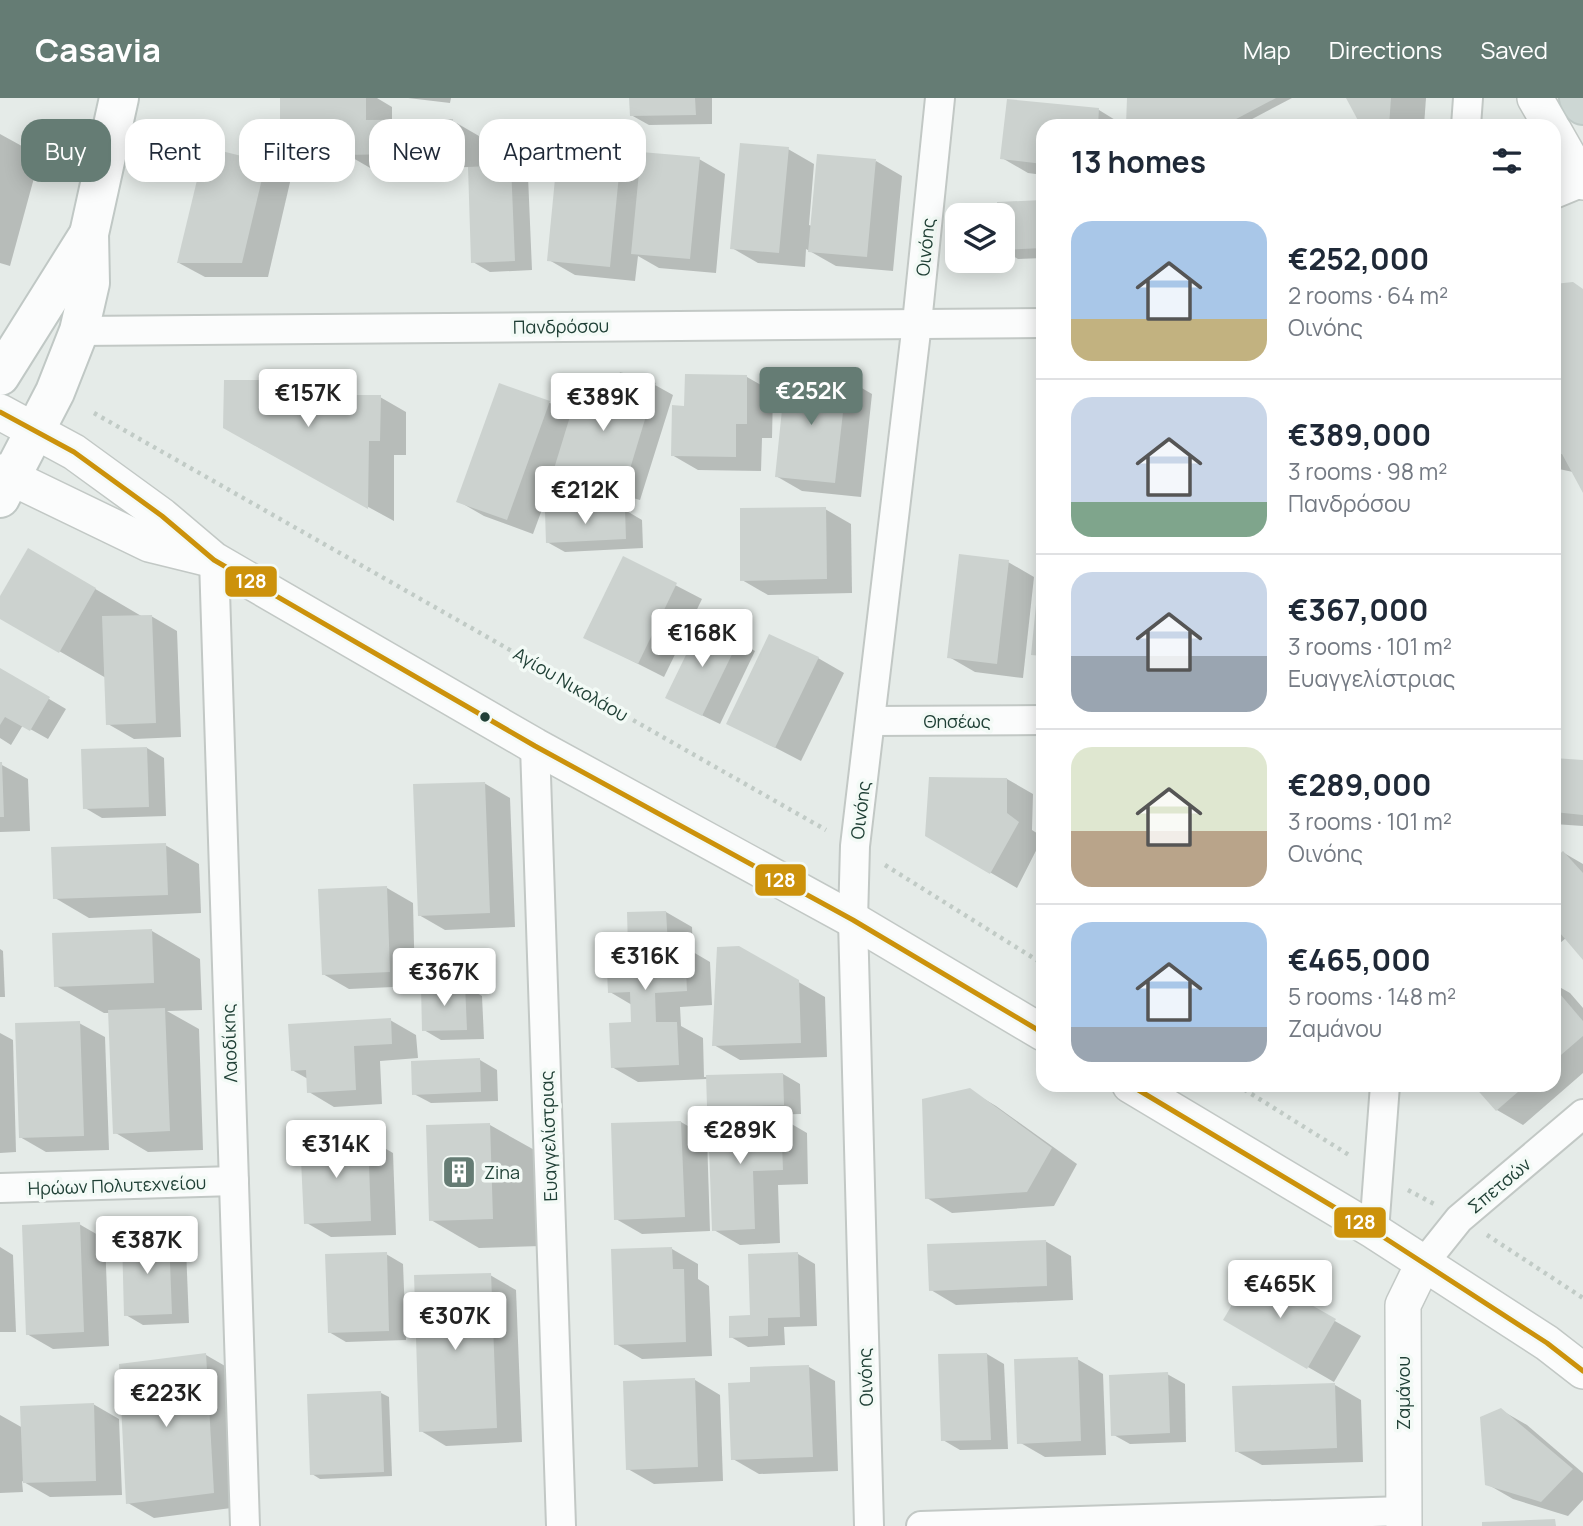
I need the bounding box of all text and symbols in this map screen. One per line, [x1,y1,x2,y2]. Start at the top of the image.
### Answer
text: Casavia [35,27,161,72]
text: Map [1243,33,1291,66]
text: Directions [1329,33,1442,66]
text: Saved [1480,33,1548,66]
chip: Buy [21,119,111,182]
chip: Rent [125,119,225,182]
chip: Filters [239,119,355,182]
chip: New [369,119,465,182]
chip: Apartment [479,119,646,182]
text: 13 homes [1071,141,1206,182]
icon: filters [1488,142,1526,180]
map controls [945,203,1015,273]
button: layers [945,203,1015,273]
street label: Οινόης [910,217,940,277]
text: €252,000 [1288,238,1429,279]
icon: home [1127,249,1211,333]
text: 2 rooms · 64 m² [1288,279,1448,311]
text: Οινόης [1288,311,1363,343]
street label: Πανδρόσου [513,313,609,339]
pin: €252K [762,368,860,427]
pin: €157K [259,370,357,429]
pin: €389K [554,374,652,433]
text: €252K [776,374,846,406]
text: €157K [275,376,341,408]
text: €389K [567,380,639,412]
text: €389,000 [1288,414,1431,455]
icon: home [1127,425,1211,509]
text: 3 rooms · 98 m² [1288,455,1448,487]
pin: €212K [536,466,634,526]
text: €212K [551,473,619,505]
text: Πανδρόσου [1288,487,1411,519]
line badge: 128 [224,565,278,598]
text: 128 [235,568,267,594]
text: €367,000 [1288,589,1428,630]
icon: home [1127,600,1211,684]
pin: €168K [653,610,751,669]
text: €168K [667,616,737,648]
text: 3 rooms · 101 m² [1288,630,1452,662]
street label: Αγίου Νικολάου [509,641,633,727]
text: Ευαγγελίστριας [1288,662,1456,694]
street label: Θησέως [923,709,991,733]
unlabelled marker [478,710,492,724]
text: €289,000 [1288,764,1432,805]
icon: home [1127,775,1211,859]
street label: Οινόης [845,779,875,841]
text: 3 rooms · 101 m² [1288,805,1452,837]
text: Οινόης [1288,837,1363,869]
line badge: 128 [754,863,807,897]
text: 128 [764,867,796,893]
pin: €316K [596,932,694,992]
text: €316K [611,939,679,971]
text: €465,000 [1288,939,1431,980]
pin: €367K [395,948,493,1008]
icon: home [1127,950,1211,1034]
text: €367K [409,955,479,987]
text: 5 rooms · 148 m² [1288,980,1456,1012]
street label: Λαοδίκης [216,1003,242,1083]
text: Ζαμάνου [1288,1012,1382,1044]
street label: Ευαγγελίστριας [534,1070,562,1202]
pin: €289K [691,1107,789,1166]
text: €289K [704,1113,776,1145]
pin: €314K [287,1121,385,1180]
text: €314K [302,1127,370,1159]
street label: Σπετσών [1463,1152,1535,1218]
building icon: Zina [440,1153,478,1191]
place label: Zina [484,1160,520,1184]
street label: Ηρώων Πολυτεχνείου [27,1170,207,1200]
line badge: 128 [1333,1206,1387,1239]
text: 128 [1344,1209,1376,1235]
pin: €387K [98,1216,196,1276]
text: €387K [112,1223,182,1255]
pin: €465K [1231,1260,1329,1320]
text: €465K [1244,1267,1316,1299]
pin: €307K [406,1292,504,1352]
text: €307K [419,1299,491,1331]
street label: Οινόης [852,1347,878,1407]
street label: Ζαμάνου [1391,1356,1415,1430]
pin: €223K [117,1370,215,1429]
text: €223K [130,1376,202,1408]

